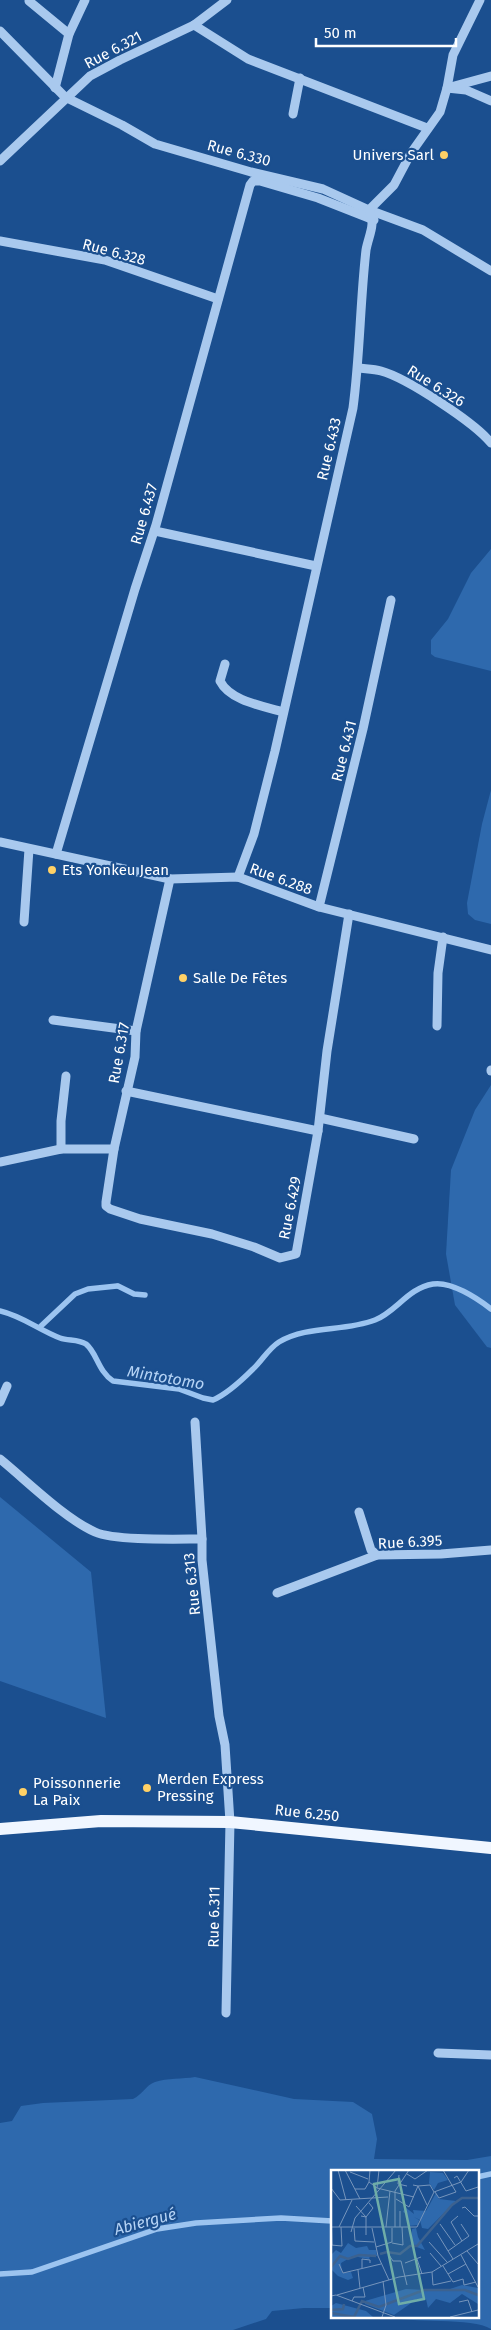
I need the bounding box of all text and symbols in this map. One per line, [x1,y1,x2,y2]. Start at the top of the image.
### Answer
scale bar [316,15,456,47]
text: 50 m [324,24,357,42]
street label: Rue 6.321 [81,27,145,73]
street label: Rue 6.330 [205,136,273,170]
place label: Univers Sarl [352,146,435,164]
marker: Univers Sarl [438,149,450,161]
street label: Rue 6.328 [80,235,148,269]
street label: Rue 6.326 [404,361,468,411]
street label: Rue 6.433 [313,416,345,482]
street label: Rue 6.437 [127,481,161,547]
street label: Rue 6.431 [328,719,360,783]
street label: Rue 6.288 [247,859,315,899]
place label: Ets Yonkeu Jean [62,861,169,879]
marker: Ets Yonkeu Jean [46,864,58,876]
place label: Salle De Fêtes [193,969,287,987]
marker: Salle De Fêtes [177,972,189,984]
street label: Rue 6.317 [105,1021,133,1085]
street label: Rue 6.429 [275,1175,305,1241]
water label: Mintotomo [126,1361,206,1394]
street label: Rue 6.395 [377,1531,443,1553]
street label: Rue 6.313 [180,1552,204,1616]
place label: Merden Express Pressing [157,1770,264,1805]
place label: Poissonnerie La Paix [33,1774,121,1809]
marker: Merden Express Pressing [141,1782,153,1794]
marker: Poissonnerie La Paix [17,1786,29,1798]
street label: Rue 6.250 [274,1801,340,1825]
street label: Rue 6.311 [204,1886,224,1948]
inset map [331,2170,478,2318]
water label: Abiergué [111,2204,178,2239]

